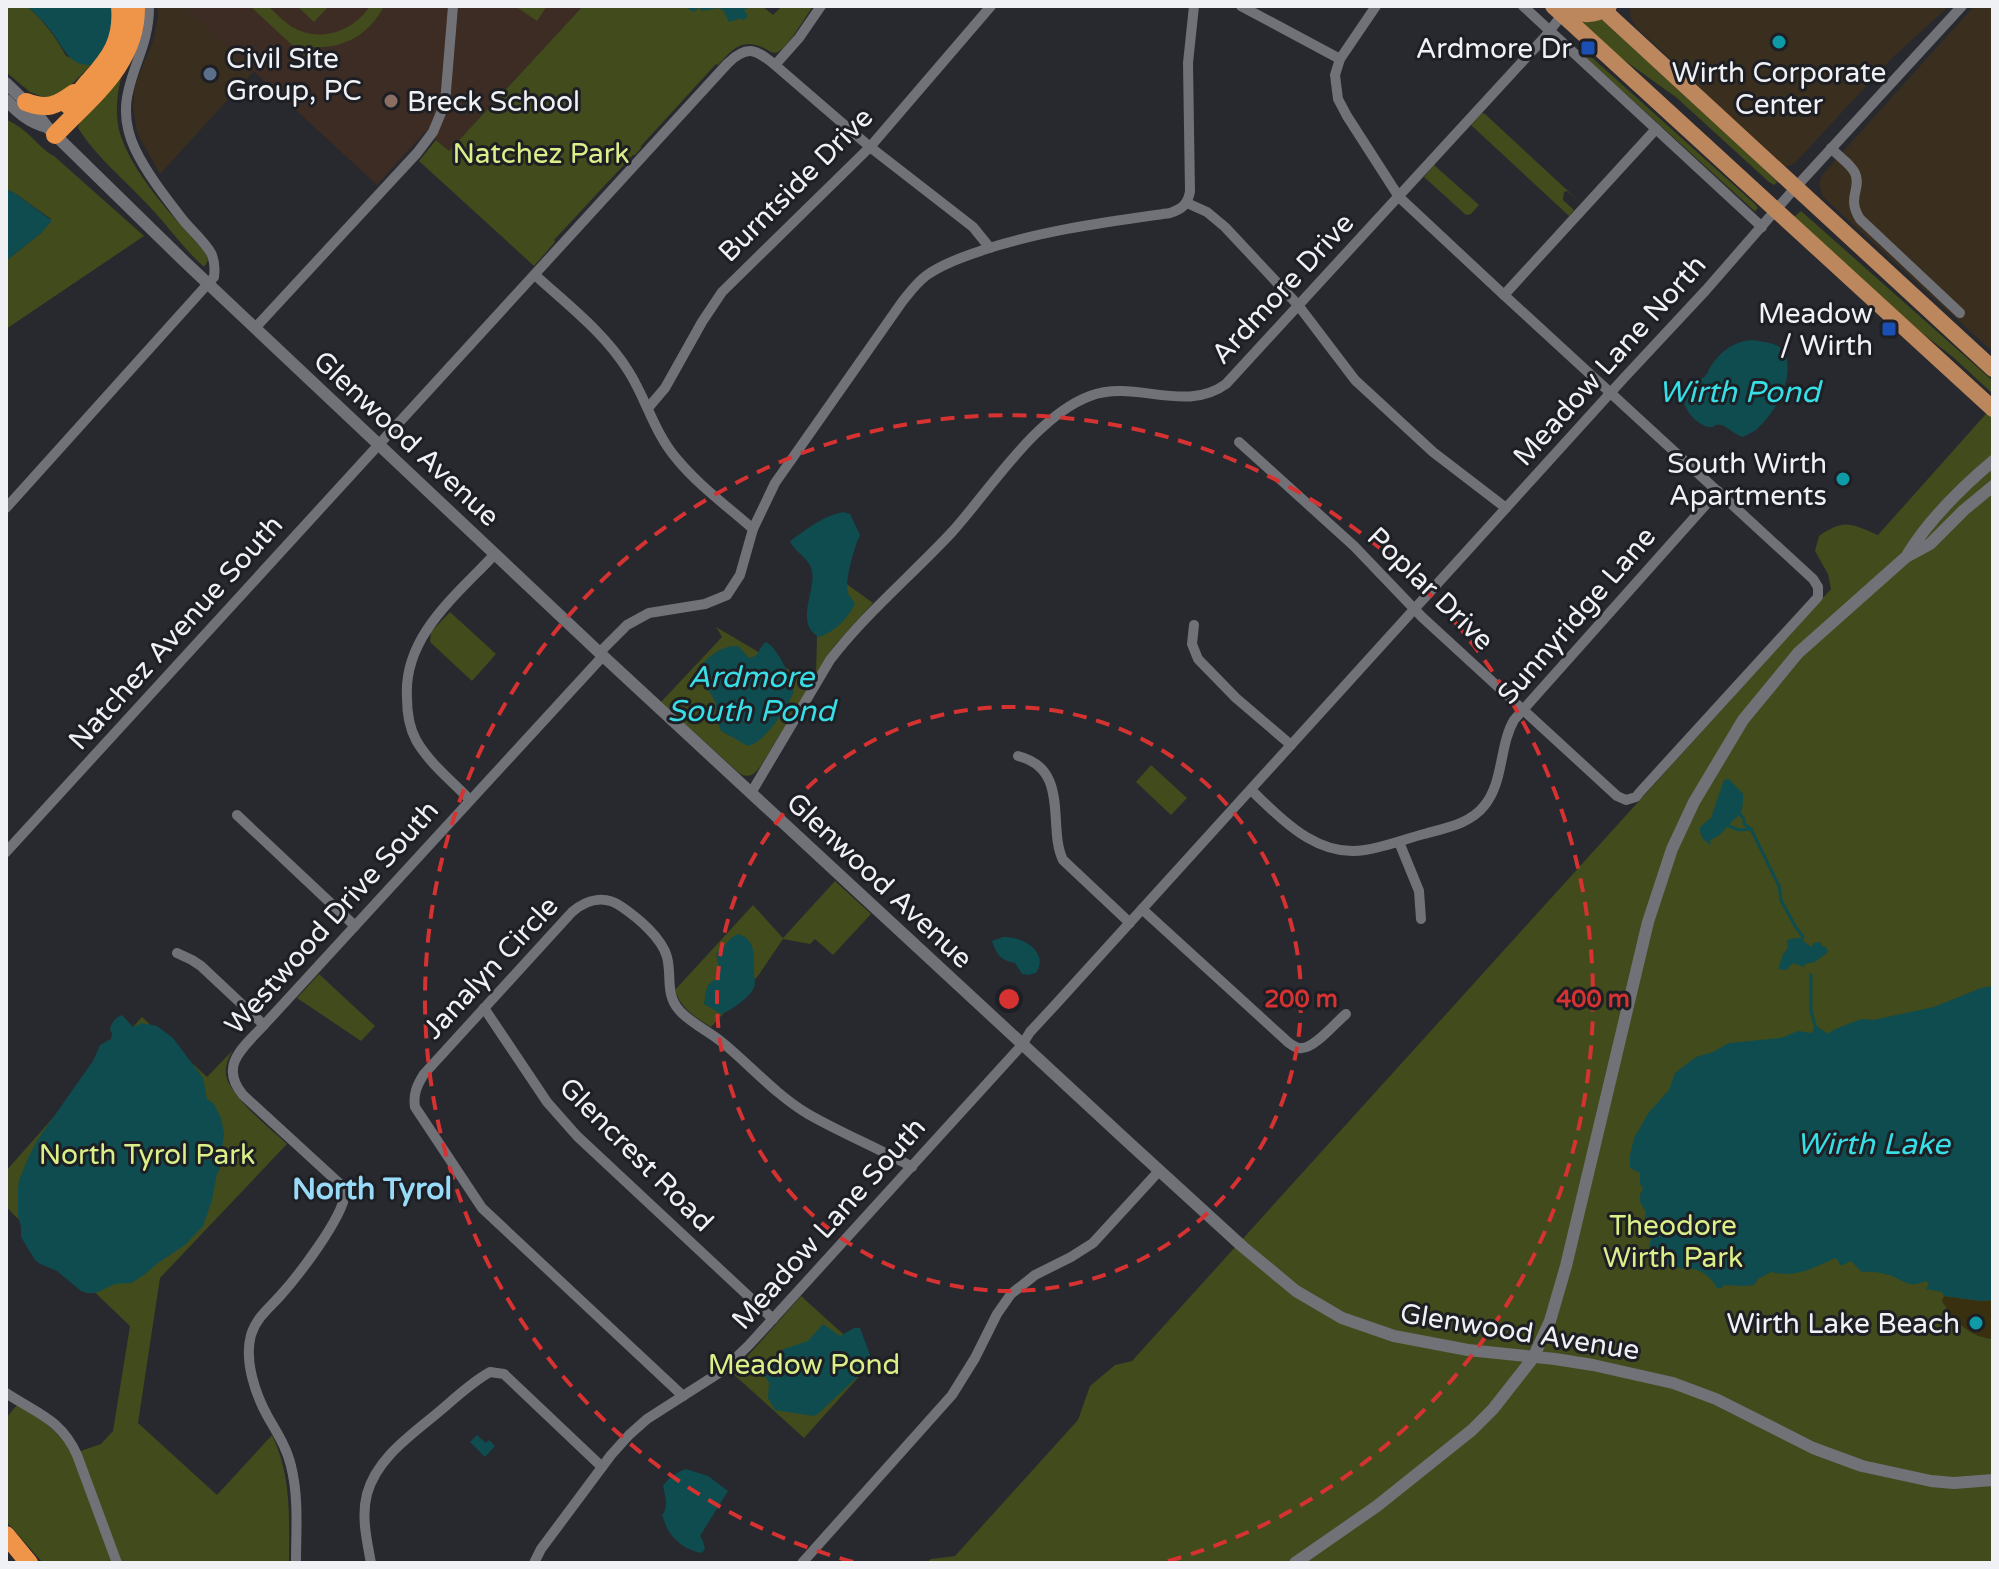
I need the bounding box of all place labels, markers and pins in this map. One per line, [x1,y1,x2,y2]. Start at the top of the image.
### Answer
place label: Ardmore Dr [1416,32,1572,66]
marker: Wirth Corporate Center [1770,33,1788,51]
marker: Ardmore Dr [1579,39,1597,57]
place label: Civil Site Group, PC [226,42,362,108]
place label: Wirth Corporate Center [1672,56,1886,122]
marker: Civil Site Group, PC [201,65,219,83]
place label: Breck School [407,85,580,119]
marker: Breck School [382,92,400,110]
place label: Meadow / Wirth [1758,297,1873,363]
marker: Meadow / Wirth [1880,320,1898,338]
place label: South Wirth Apartments [1667,447,1827,513]
marker: South Wirth Apartments [1834,470,1852,488]
centre of rings [995,985,1023,1013]
place label: Wirth Lake Beach [1726,1307,1960,1341]
marker: Wirth Lake Beach [1967,1314,1985,1332]

